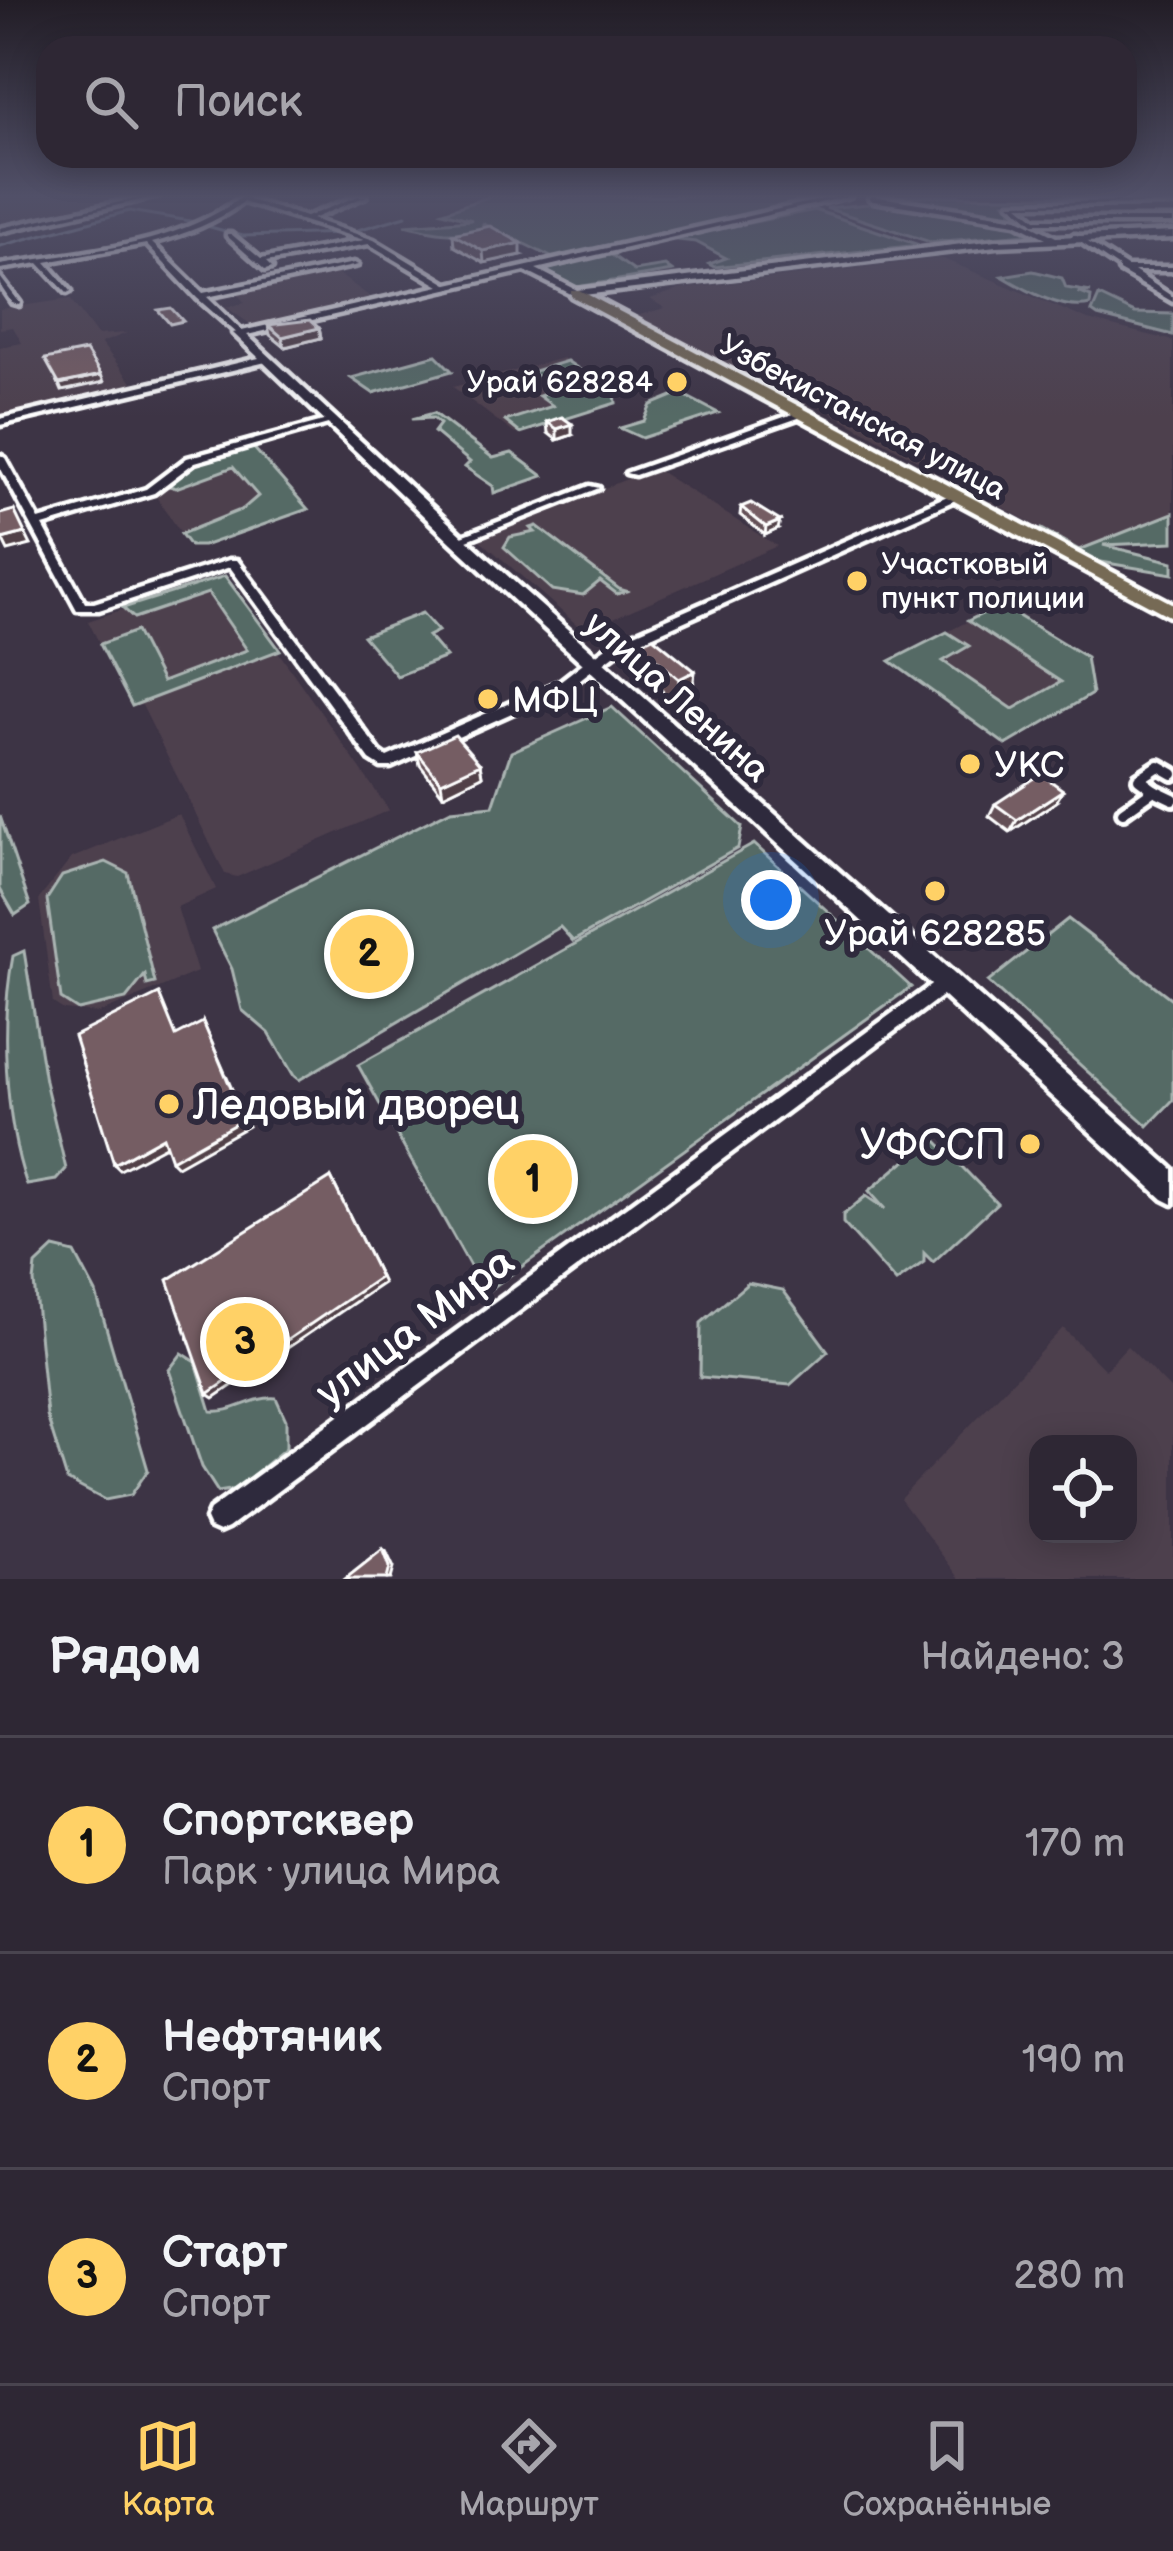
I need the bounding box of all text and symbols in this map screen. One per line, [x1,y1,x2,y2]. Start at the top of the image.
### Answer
search box [36,36,1137,168]
icon: search [78,69,144,135]
text: Поиск [174,75,302,130]
street label: Узбекистанская улица [714,327,1012,509]
place label: Урай 628284 [467,365,653,401]
marker: Урай 628284 [664,369,690,395]
place label: Участковый пункт полиции [881,547,1085,617]
marker: Участковый пункт полиции [844,568,870,594]
street label: улица Ленина [575,603,778,792]
place label: МФЦ [512,680,598,723]
marker: МФЦ [475,686,501,712]
place label: УКС [994,745,1064,788]
marker: УКС [957,751,983,777]
your location [741,870,801,930]
marker: Урай 628285 [922,878,948,904]
pin: 2 [330,909,408,999]
place label: Урай 628285 [824,913,1046,956]
place label: Ледовый дворец [192,1081,519,1132]
marker: Ледовый дворец [156,1091,182,1117]
place label: УФССП [859,1121,1006,1172]
marker: УФССП [1017,1131,1043,1157]
pin: 1 [494,1134,572,1224]
street label: улица Мира [306,1237,525,1419]
pin: 3 [206,1297,284,1387]
map controls [1029,1435,1137,1543]
button: locate [1029,1435,1137,1543]
text: Рядом [48,1627,202,1688]
text: Найдено: 3 [920,1634,1125,1681]
text: Спортсквер [162,1794,414,1849]
text: 1 [79,1821,95,1868]
text: 170 m [1025,1821,1125,1868]
text: Парк · улица Мира [162,1849,500,1896]
text: Нефтяник [162,2010,382,2065]
text: 2 [75,2037,99,2084]
text: 190 m [1022,2037,1125,2084]
text: Спорт [162,2065,271,2112]
text: Старт [162,2226,287,2281]
text: 3 [76,2253,98,2300]
text: 280 m [1014,2253,1125,2300]
text: Спорт [162,2281,271,2328]
tab: Карта [122,2413,215,2525]
tab: Маршрут [459,2413,599,2525]
tab: Сохранённые [843,2413,1051,2525]

